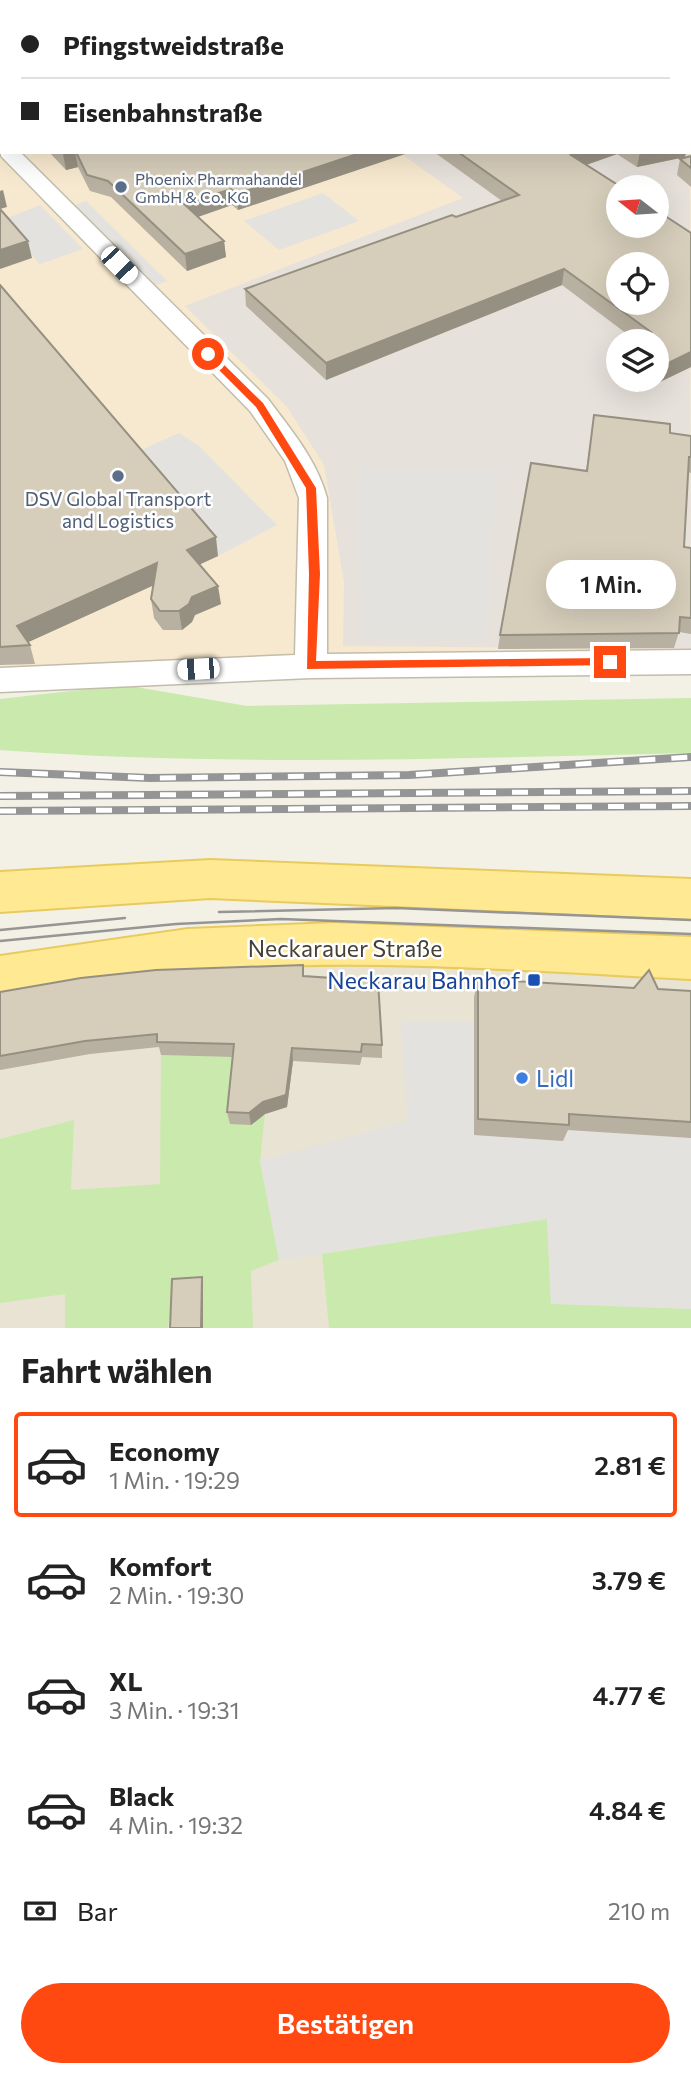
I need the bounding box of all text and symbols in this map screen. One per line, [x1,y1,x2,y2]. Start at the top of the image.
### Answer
text: Pfingstweidstraße [63,29,284,60]
text: Eisenbahnstraße [63,96,263,127]
place label: Phoenix Pharmahandel GmbH & Co. KG [135,169,302,206]
north arrow [606,175,668,238]
map controls [606,175,669,392]
marker: Phoenix Pharmahandel GmbH & Co. KG [113,179,129,195]
car [97,243,142,287]
button: locate [606,252,669,315]
button: layers [606,329,669,392]
route start [192,338,224,370]
marker: DSV Global Transport and Logistics [110,468,126,484]
place label: DSV Global Transport and Logistics [25,487,212,532]
callout: 1 Min. [545,560,675,610]
text: 1 Min. [580,570,642,598]
route end [594,646,626,678]
car [177,657,220,681]
street label: Neckarauer Straße [248,934,442,962]
place label: Neckarau Bahnhof [327,966,520,994]
marker: Neckarau Bahnhof [526,972,542,988]
place label: Lidl [536,1064,574,1092]
marker: Lidl [514,1070,530,1086]
text: Fahrt wählen [21,1350,213,1390]
icon: car [25,1433,88,1496]
text: Economy [109,1435,220,1466]
text: 2.81 € [594,1449,666,1480]
text: 1 Min. · 19:29 [109,1466,240,1494]
icon: car [25,1548,88,1611]
text: Komfort [109,1550,212,1581]
text: 3.79 € [592,1564,666,1595]
text: 2 Min. · 19:30 [109,1581,244,1609]
icon: car [25,1663,88,1726]
text: XL [109,1665,143,1696]
text: 4.77 € [592,1679,666,1710]
text: 3 Min. · 19:31 [109,1696,239,1724]
icon: car [25,1778,88,1841]
text: Black [109,1780,175,1811]
text: 4.84 € [589,1794,666,1825]
text: 4 Min. · 19:32 [109,1811,243,1839]
icon: cash [21,1892,59,1930]
text: Bar [77,1895,118,1926]
text: 210 m [608,1897,670,1925]
button: Bestätigen [21,1983,670,2063]

